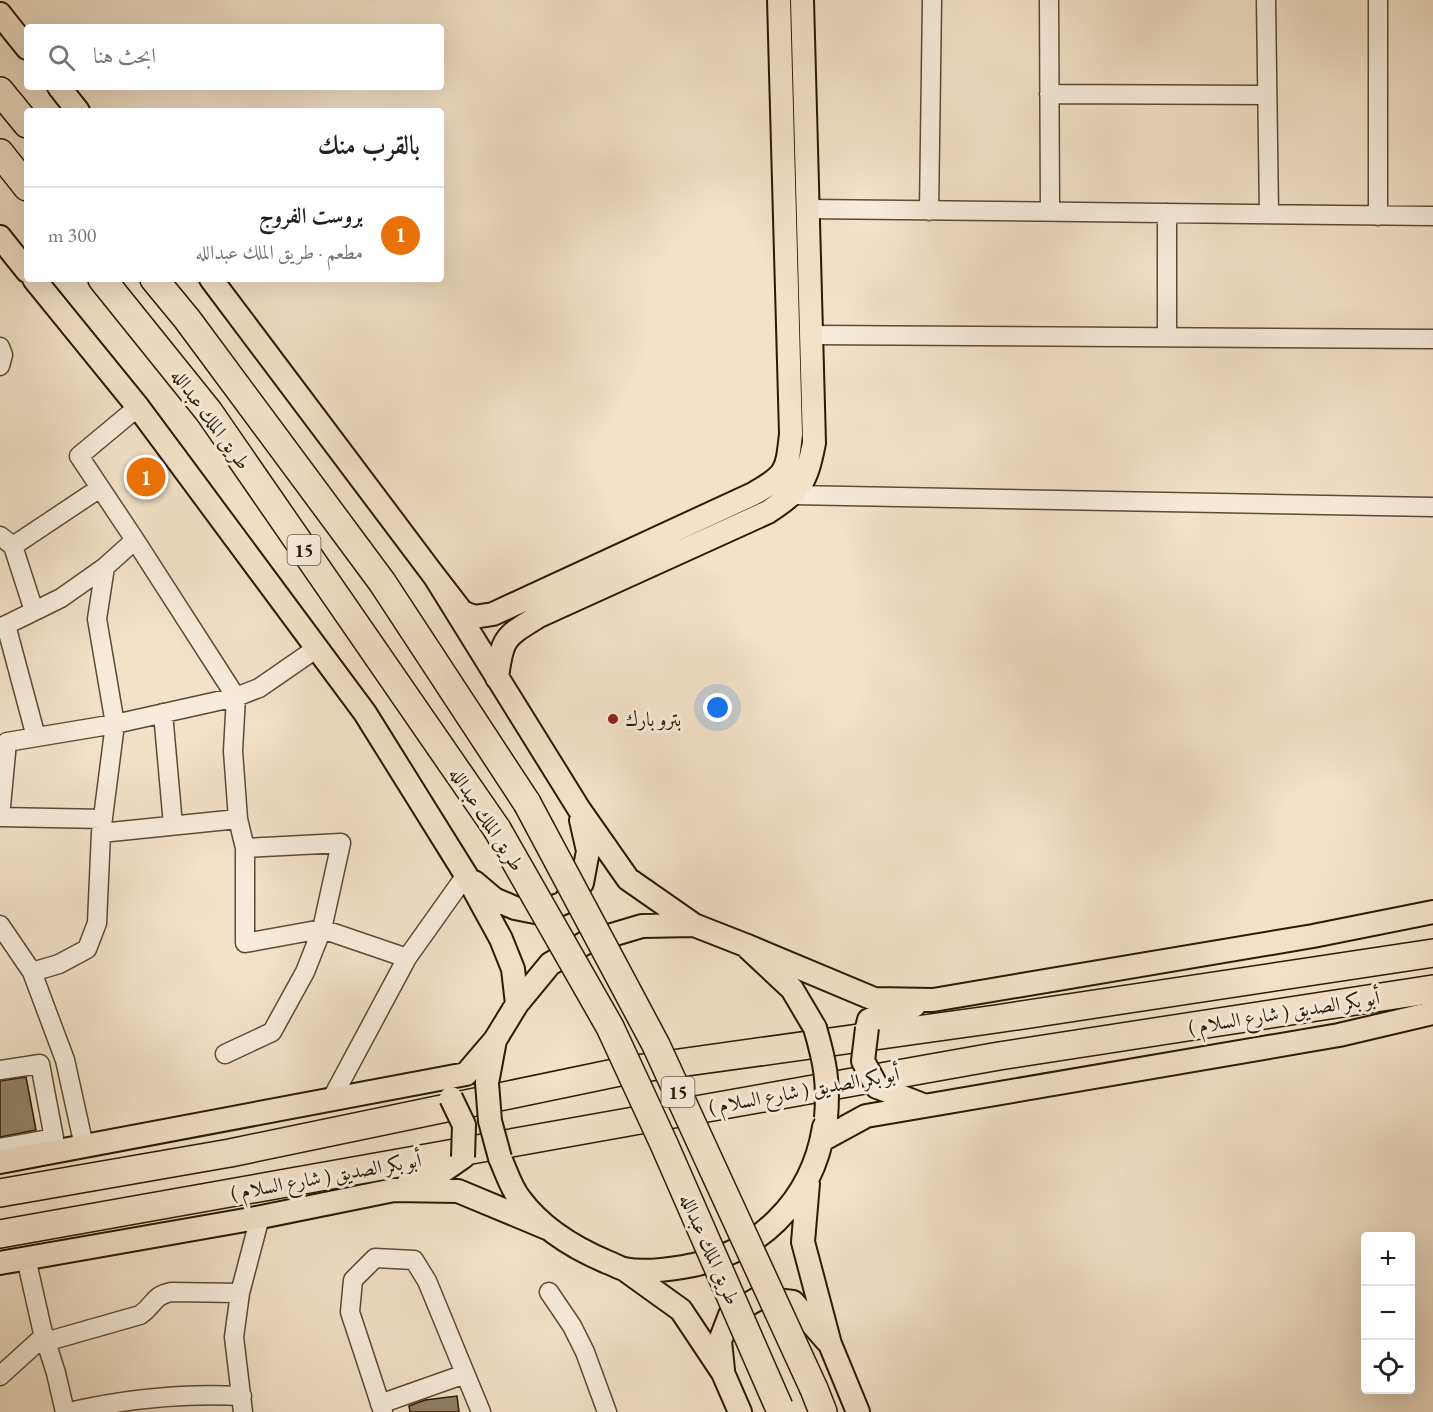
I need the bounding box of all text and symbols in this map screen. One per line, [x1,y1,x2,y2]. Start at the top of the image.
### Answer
search box [24,24,444,90]
icon: search [45,41,78,74]
text: ابحث هنا [93,41,156,70]
text: بالقرب منك [318,128,420,162]
text: بروست الفروج [259,201,363,230]
text: 300 m [48,222,96,248]
text: 1 [395,222,406,248]
text: مطعم · طريق الملك عبدالله [195,239,363,265]
street label: طريق الملك عبدالله [165,363,257,475]
pin: 1 [126,454,166,500]
road number: 15 [288,535,320,565]
your location [703,693,732,722]
place label: بترو بارك [625,706,681,732]
marker: بترو بارك [606,712,620,726]
street label: طريق الملك عبدالله [444,762,530,876]
street label: ( شارع السلام ) أبو بكر الصديق [1186,983,1383,1045]
street label: ( شارع السلام ) أبو بكر الصديق [706,1059,903,1125]
road number: 15 [662,1077,694,1107]
street label: ( شارع السلام ) أبو بكر الصديق [228,1145,425,1211]
street label: طريق الملك عبدالله [674,1189,746,1309]
map controls [1361,1232,1415,1394]
button: + [1361,1232,1415,1286]
button: − [1361,1286,1415,1340]
button: locate [1361,1340,1415,1394]

